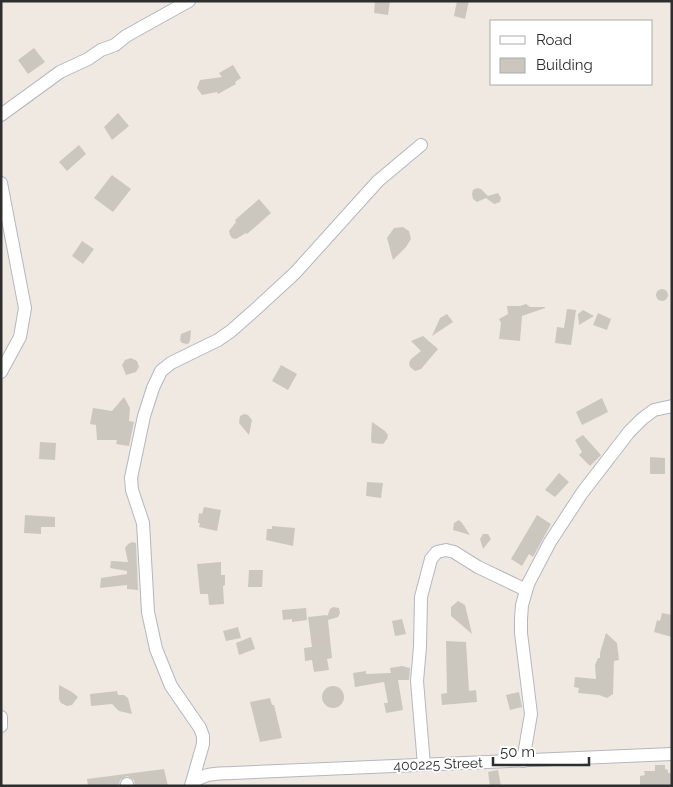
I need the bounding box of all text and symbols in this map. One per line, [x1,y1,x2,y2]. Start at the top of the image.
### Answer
legend [490,20,653,85]
text: Road [536,31,572,49]
text: Building [536,56,593,74]
scale bar [493,734,589,766]
text: 50 m [500,743,535,761]
street label: 400225 Street [393,754,483,774]

